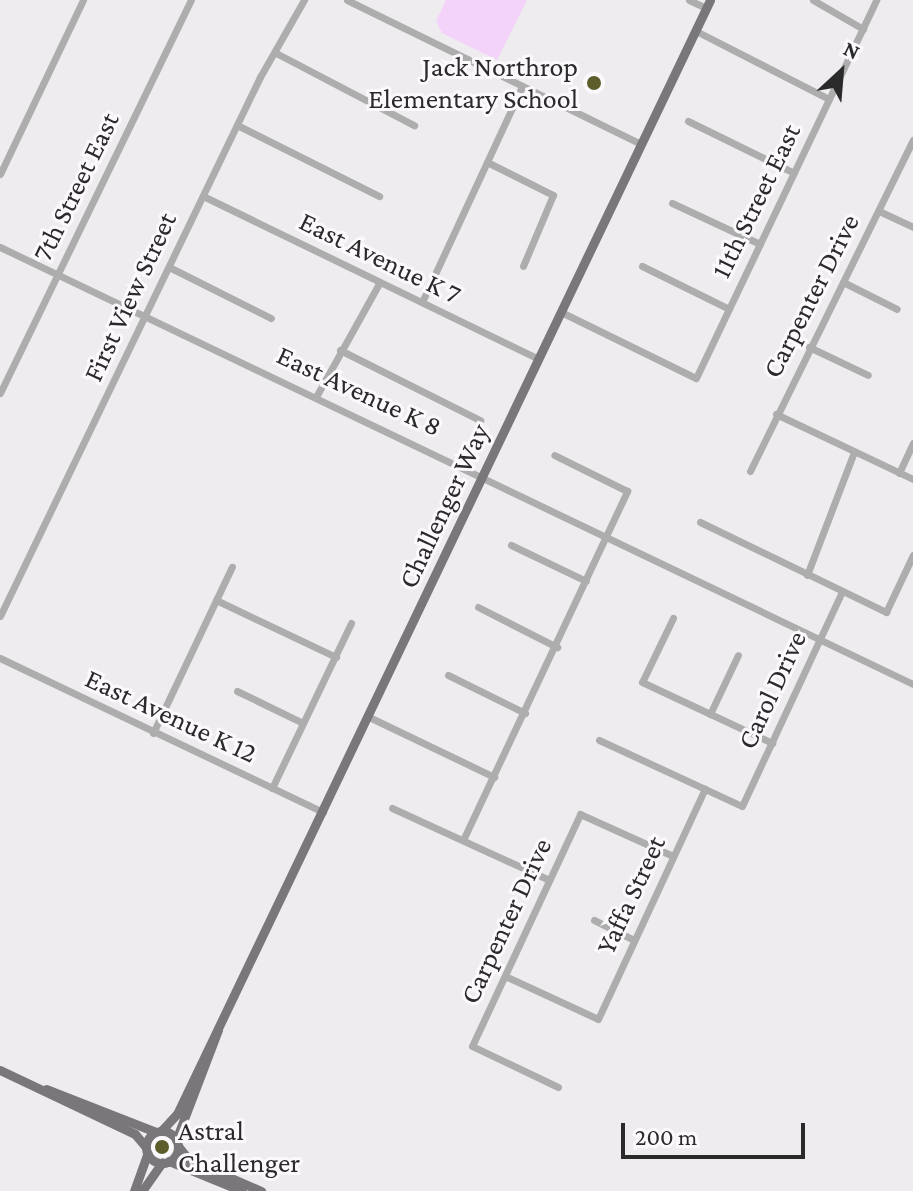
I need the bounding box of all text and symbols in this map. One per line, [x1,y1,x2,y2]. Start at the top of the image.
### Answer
north arrow [801,32,881,112]
text: N [840,35,864,65]
place label: Jack Northrop Elementary School [368,50,578,116]
marker: Jack Northrop Elementary School [585,74,603,92]
street label: 7th Street East [25,107,127,267]
street label: 11th Street East [704,118,808,284]
street label: East Avenue K 7 [294,204,466,312]
street label: First View Street [76,207,184,387]
street label: Carpenter Drive [755,209,867,383]
street label: East Avenue K 8 [271,338,447,444]
street label: Challenger Way [391,418,497,594]
street label: Carol Drive [730,626,814,754]
street label: East Avenue K 12 [80,662,262,770]
street label: Yaffa Street [589,831,673,959]
street label: Carpenter Drive [453,833,559,1009]
scale bar [625,1107,809,1157]
place label: Astral Challenger [178,1114,300,1180]
text: 200 m [635,1123,697,1150]
marker: Astral Challenger [153,1138,171,1156]

